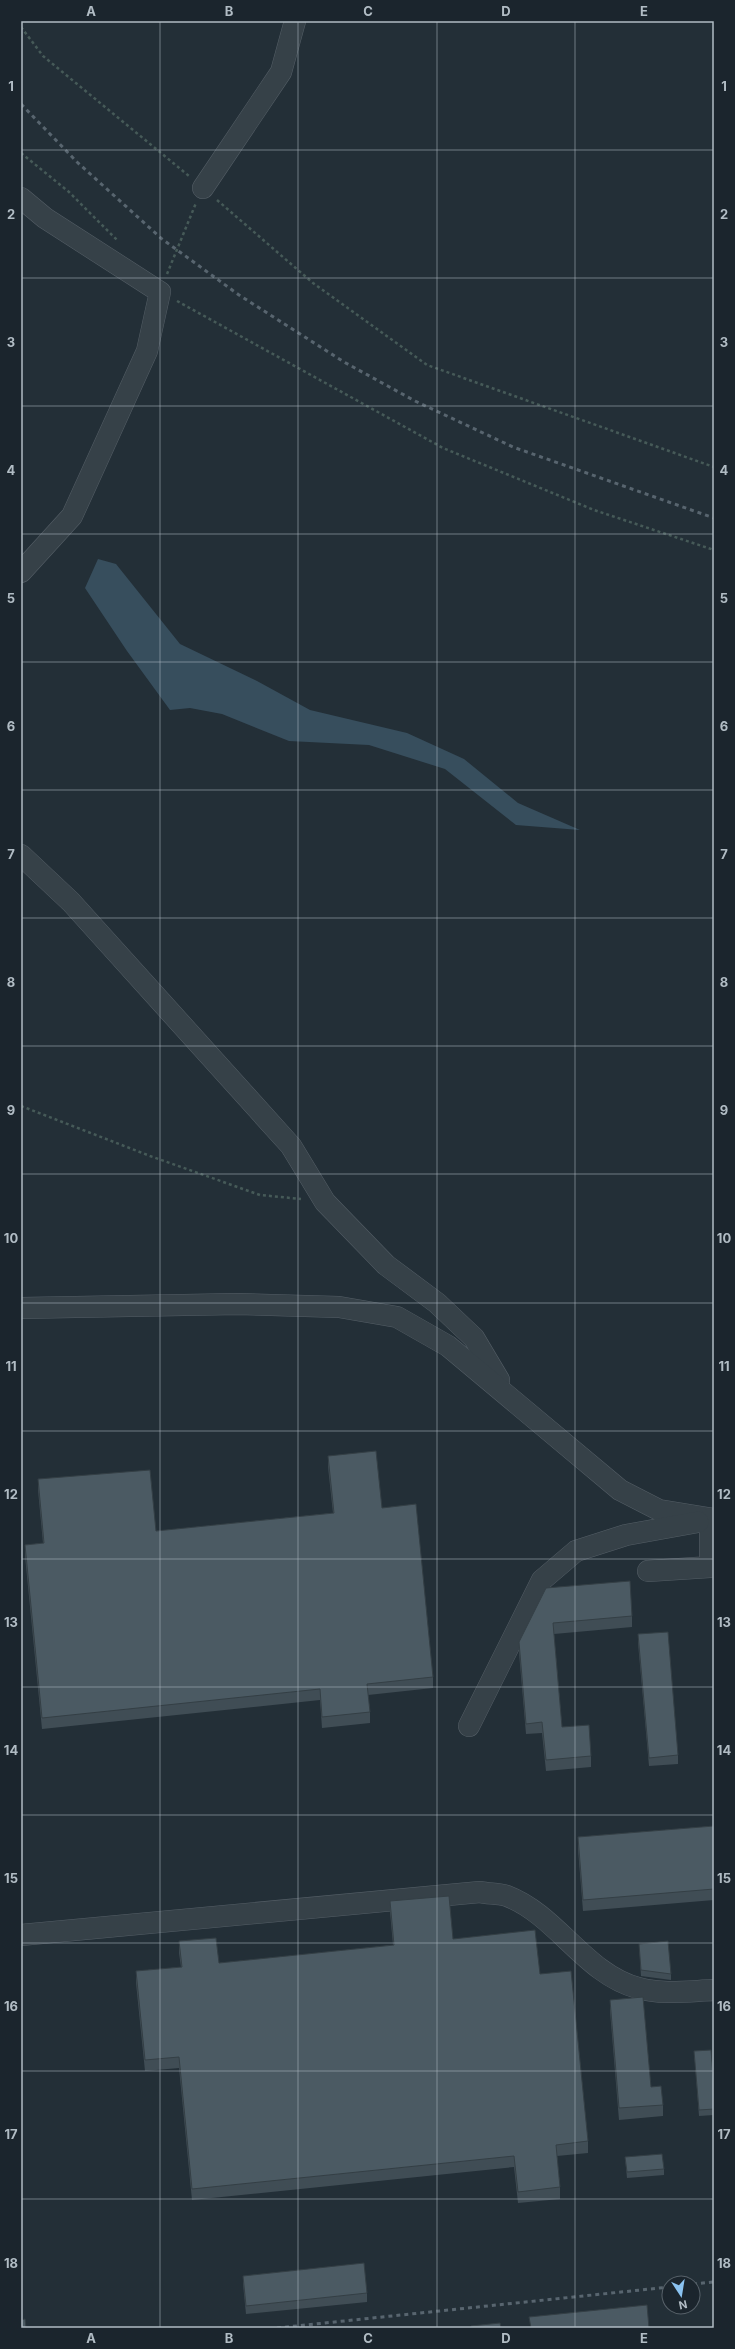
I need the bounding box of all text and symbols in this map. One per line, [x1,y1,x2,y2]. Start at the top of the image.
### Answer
text: A [86,3,96,19]
text: B [225,3,234,19]
text: C [363,3,373,19]
text: D [501,3,511,19]
text: E [640,3,648,19]
text: 1 [8,78,14,94]
text: 1 [721,78,727,94]
text: 2 [7,206,15,222]
text: 2 [720,206,728,222]
text: 3 [7,334,15,350]
text: 3 [720,334,728,350]
text: 4 [7,462,16,478]
text: 4 [720,462,729,478]
text: 5 [7,590,15,606]
text: 5 [720,590,728,606]
text: 6 [7,718,15,734]
text: 6 [720,718,728,734]
text: 7 [7,846,15,862]
text: 7 [720,846,728,862]
text: 8 [7,974,15,990]
text: 8 [720,974,728,990]
text: 9 [7,1102,15,1118]
text: 9 [720,1102,728,1118]
text: 10 [4,1230,18,1246]
text: 10 [717,1230,731,1246]
text: 11 [5,1358,17,1374]
text: 11 [718,1358,730,1374]
text: 12 [4,1486,18,1502]
text: 12 [717,1486,731,1502]
text: 13 [4,1614,18,1630]
text: 13 [717,1614,731,1630]
text: 14 [4,1742,18,1758]
text: 14 [717,1742,731,1758]
text: 15 [4,1870,18,1886]
text: 15 [717,1870,731,1886]
text: 16 [4,1998,18,2014]
text: 16 [717,1998,731,2014]
text: 17 [4,2126,18,2142]
text: 17 [717,2126,731,2142]
text: 18 [4,2255,18,2271]
text: 18 [717,2255,731,2271]
north arrow [661,2275,701,2315]
text: N [678,2297,689,2313]
text: A [86,2330,96,2346]
text: B [225,2330,234,2346]
text: C [363,2330,373,2346]
text: D [501,2330,511,2346]
text: E [640,2330,648,2346]

